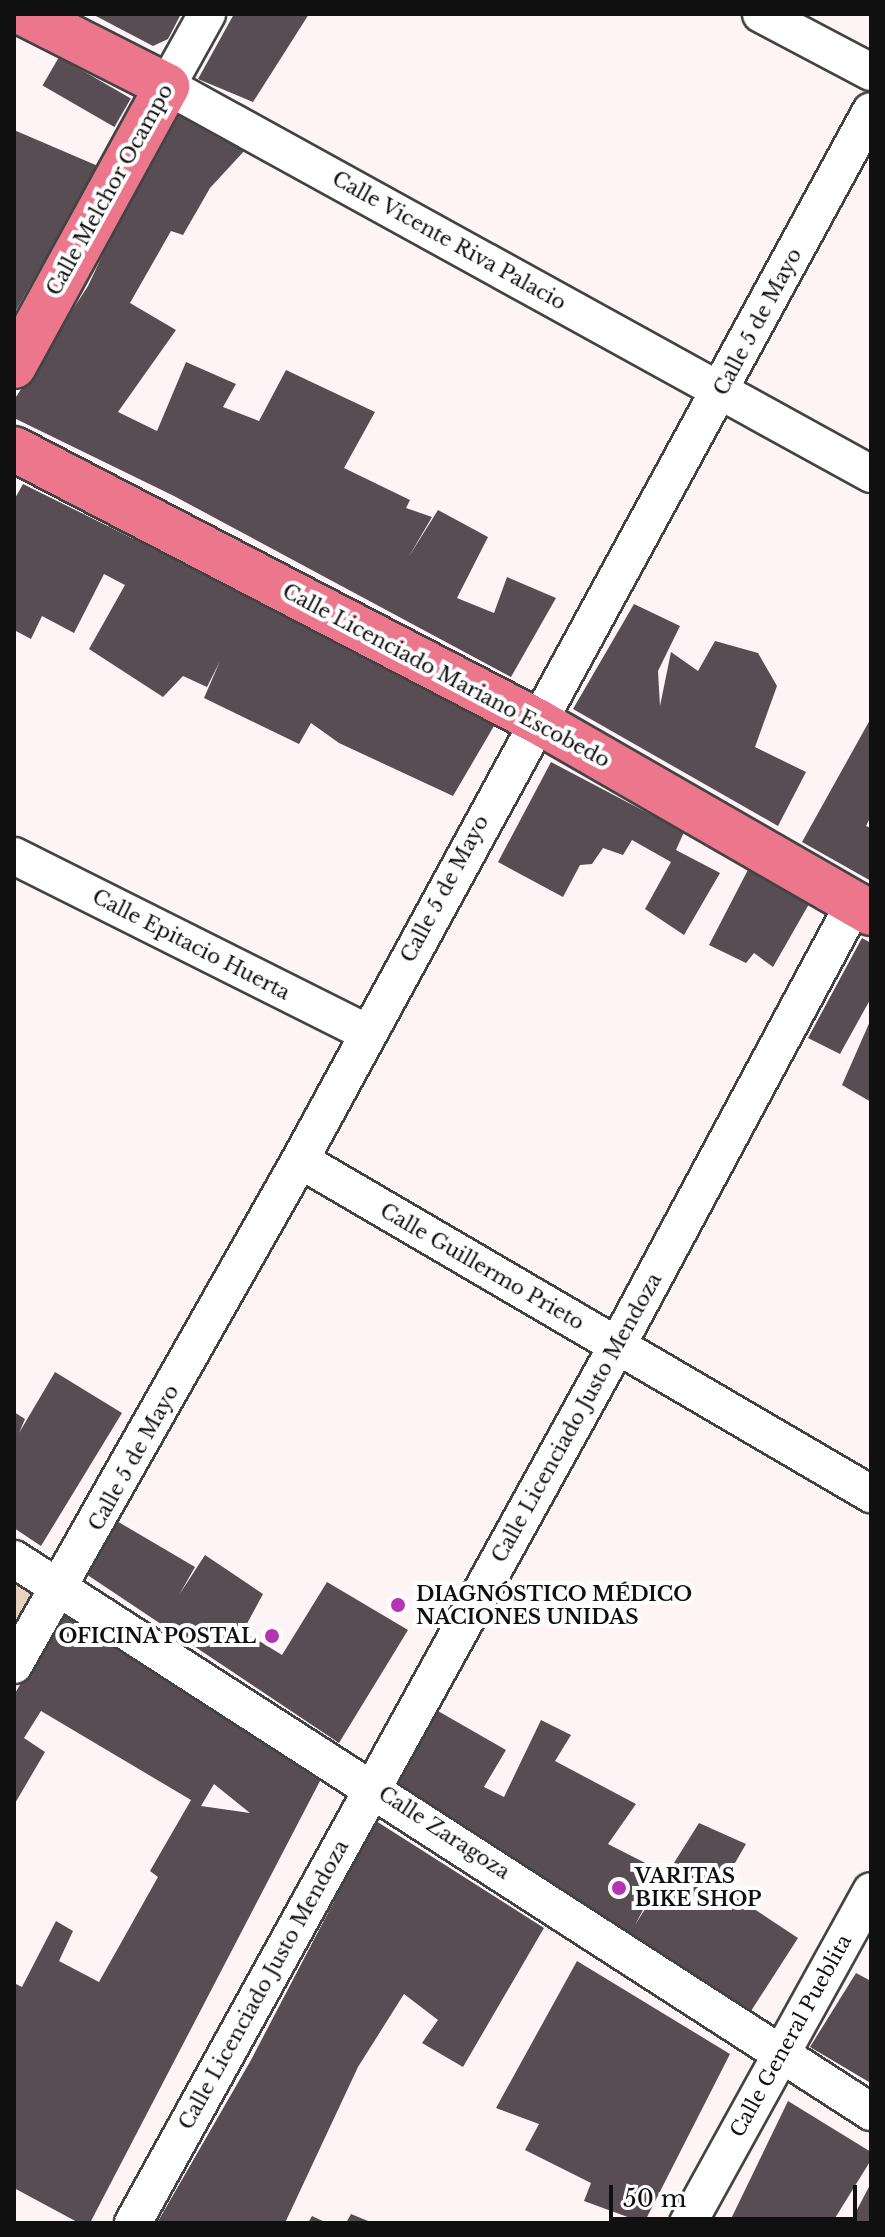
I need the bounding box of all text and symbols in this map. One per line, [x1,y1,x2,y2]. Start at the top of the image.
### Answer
street label: Calle Melchor Ocampo [42,80,178,300]
street label: Calle Vicente Riva Palacio [328,166,570,316]
street label: Calle 5 de Mayo [709,244,807,400]
street label: Calle Licenciado Mariano Escobedo [278,579,614,773]
street label: Calle 5 de Mayo [396,811,494,967]
street label: Calle Epitacio Huerta [88,885,294,1005]
street label: Calle Guillermo Prieto [376,1199,588,1335]
street label: Calle Licenciado Justo Mendoza [487,1269,667,1567]
street label: Calle 5 de Mayo [84,1381,184,1535]
place label: DIAGNÓSTICO MÉDICO NACIONES UNIDAS [416,1582,692,1629]
marker: DIAGNÓSTICO MÉDICO NACIONES UNIDAS [387,1594,409,1616]
place label: OFICINA POSTAL [58,1624,256,1648]
marker: OFICINA POSTAL [263,1627,281,1645]
street label: Calle Zaragoza [374,1782,514,1884]
street label: Calle Licenciado Justo Mendoza [174,1836,354,2134]
place label: VARITAS BIKE SHOP [635,1864,761,1911]
marker: VARITAS BIKE SHOP [610,1879,628,1897]
street label: Calle General Pueblita [725,1931,857,2141]
scale bar [613,2169,861,2219]
text: 50 m [623,2184,686,2213]

